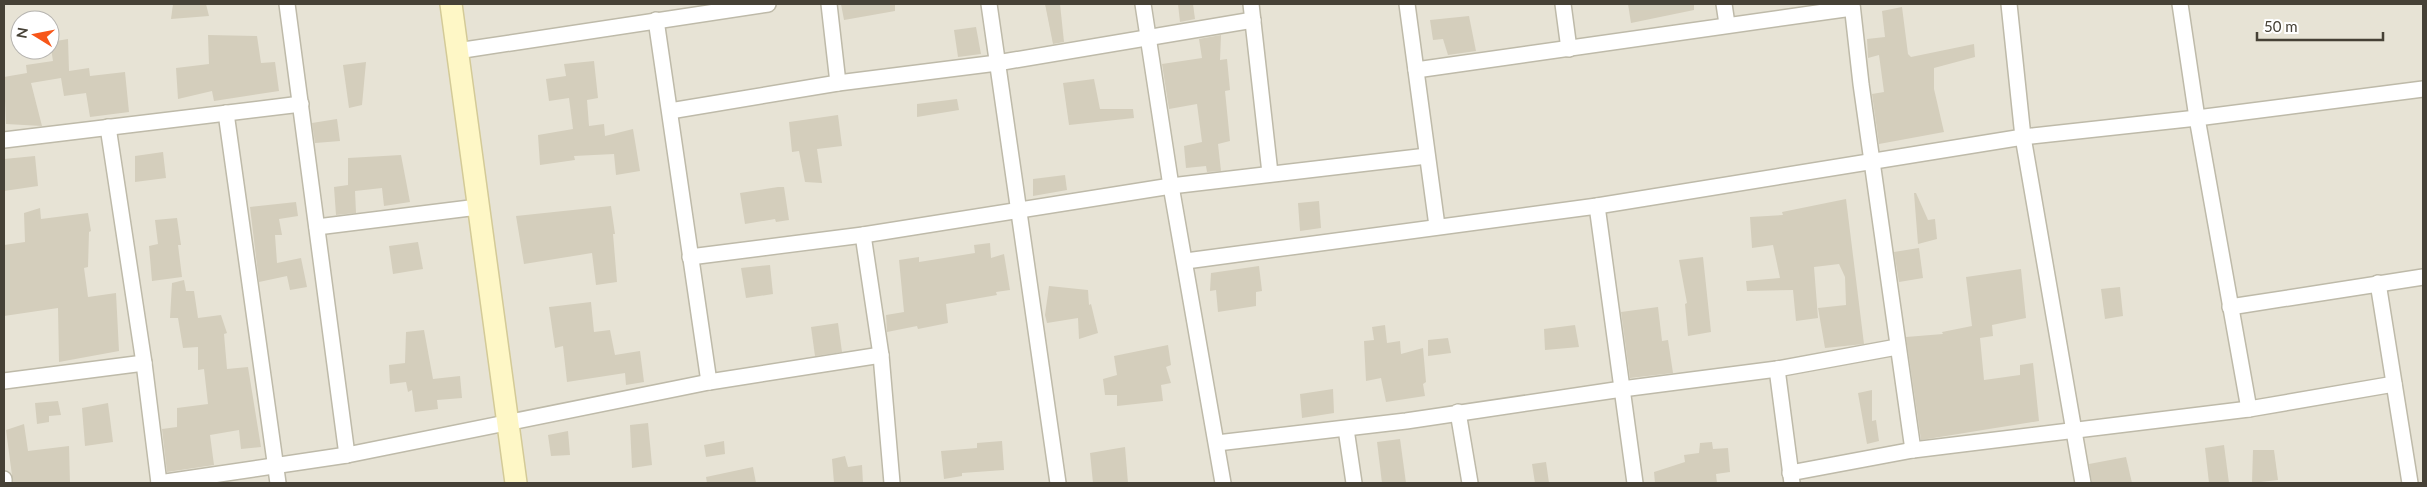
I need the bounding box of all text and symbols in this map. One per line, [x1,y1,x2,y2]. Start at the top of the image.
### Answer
north arrow [10,10,60,60]
scale bar [2257,10,2383,42]
text: 50 m [2264,17,2298,35]
text: N [12,26,31,39]

